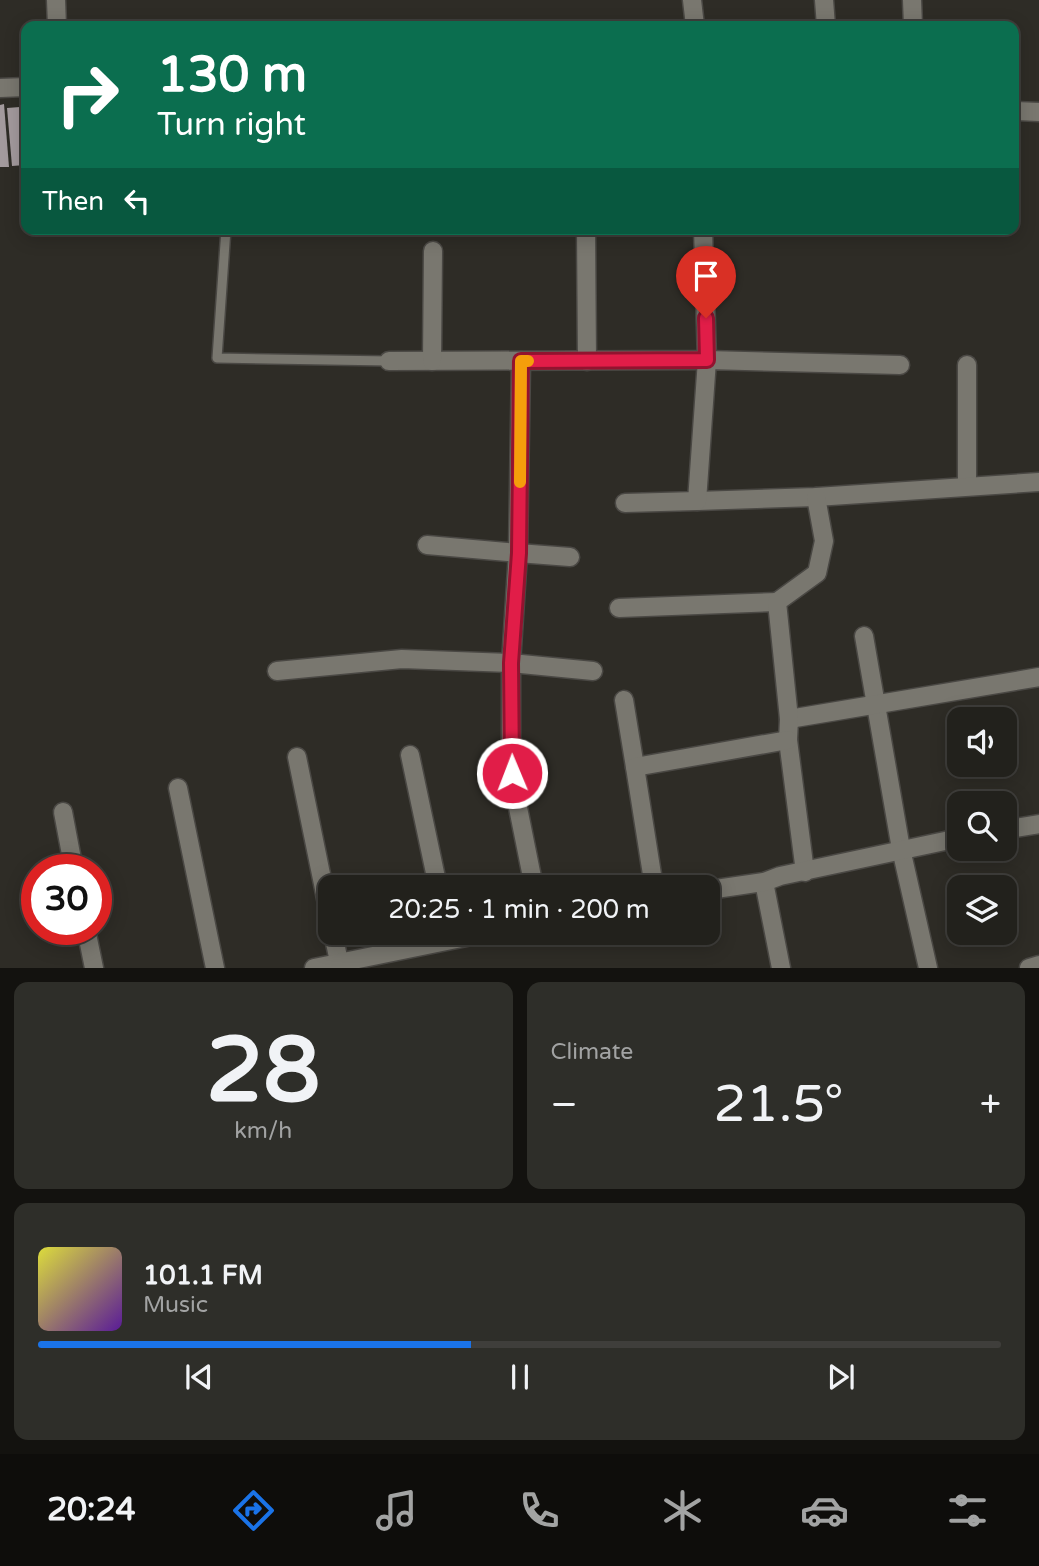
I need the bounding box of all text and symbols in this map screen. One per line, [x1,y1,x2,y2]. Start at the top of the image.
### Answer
text: 130 m [157,46,307,105]
icon: right [42,49,133,140]
text: Turn right [157,106,306,144]
icon: left [118,182,156,220]
text: Then [42,186,104,217]
pin [676,246,736,318]
icon: arrive [687,257,725,295]
map controls [947,707,1017,945]
button: sound [947,707,1017,777]
position arrow [475,736,549,810]
button: search [947,791,1017,861]
speed limit sign: 30 [21,854,112,945]
button: layers [947,875,1017,945]
text: 20:25 · 1 min · 200 m [388,894,650,925]
text: 28 [206,1016,320,1126]
text: Climate [551,1038,633,1066]
text: 21.5° [714,1073,844,1136]
text: − [551,1082,578,1128]
text: + [980,1082,1001,1128]
text: km/h [234,1117,292,1145]
text: 101.1 FM [143,1260,263,1291]
text: Music [143,1291,208,1319]
icon: previous [180,1358,218,1396]
icon: pause [501,1358,539,1396]
icon: next [822,1358,860,1396]
icon: directions [229,1486,278,1535]
icon: music [372,1486,421,1535]
icon: phone [515,1486,564,1535]
icon: climate [658,1486,707,1535]
icon: car [800,1486,849,1535]
icon: filters [943,1486,992,1535]
text: 20:24 [47,1491,136,1529]

